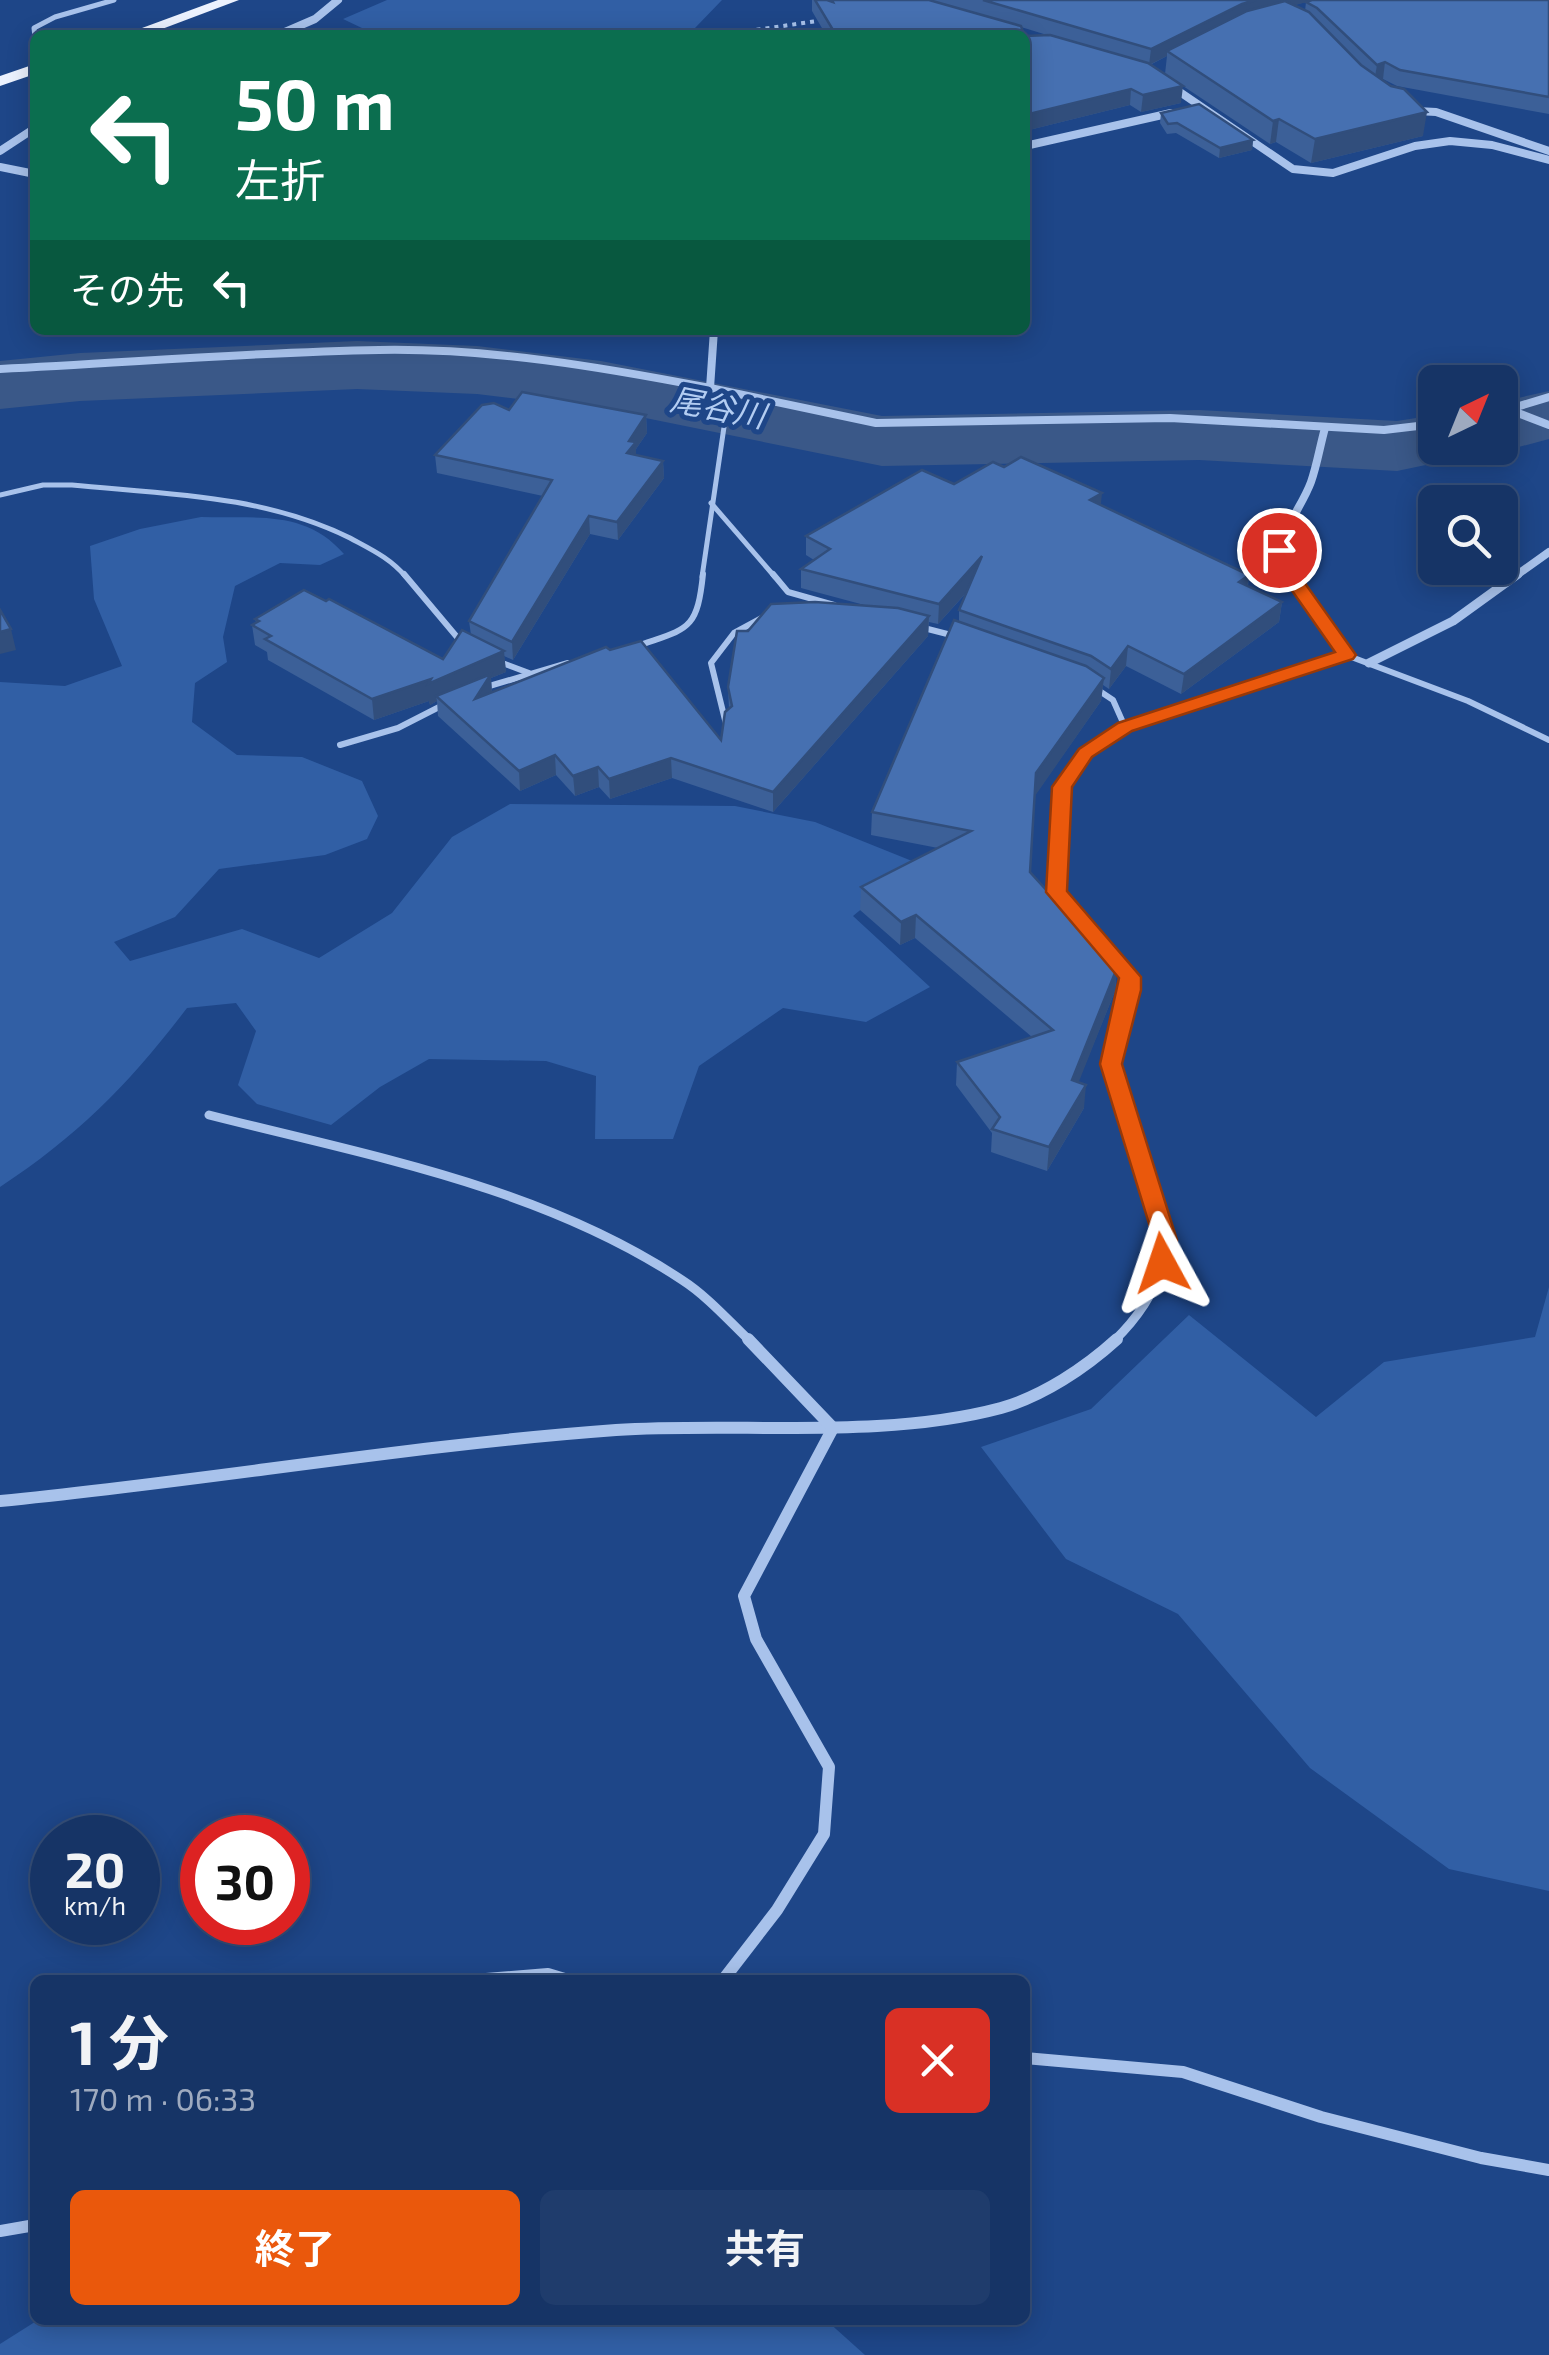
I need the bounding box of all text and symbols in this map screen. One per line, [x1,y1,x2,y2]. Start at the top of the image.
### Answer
text: 50 m [235,60,395,144]
icon: left [70,70,200,200]
text: 左折 [235,152,325,206]
icon: left [204,260,259,315]
text: その先 [70,266,184,312]
north arrow [1418,365,1518,465]
map controls [1418,365,1518,585]
water label: 尾谷川 [668,378,772,434]
button: search [1418,485,1518,585]
pin [1237,508,1322,593]
icon: arrive [1252,523,1307,578]
position arrow [1110,1211,1214,1315]
speed limit sign: 30 [180,1815,310,1945]
text: 20 [65,1838,125,1898]
text: km/h [64,1890,126,1920]
text: 1 分 [70,2005,169,2077]
button: close [885,2008,990,2113]
text: 170 m · 06:33 [70,2079,256,2117]
button: 終了 [70,2190,520,2305]
button: 共有 [540,2190,990,2305]

